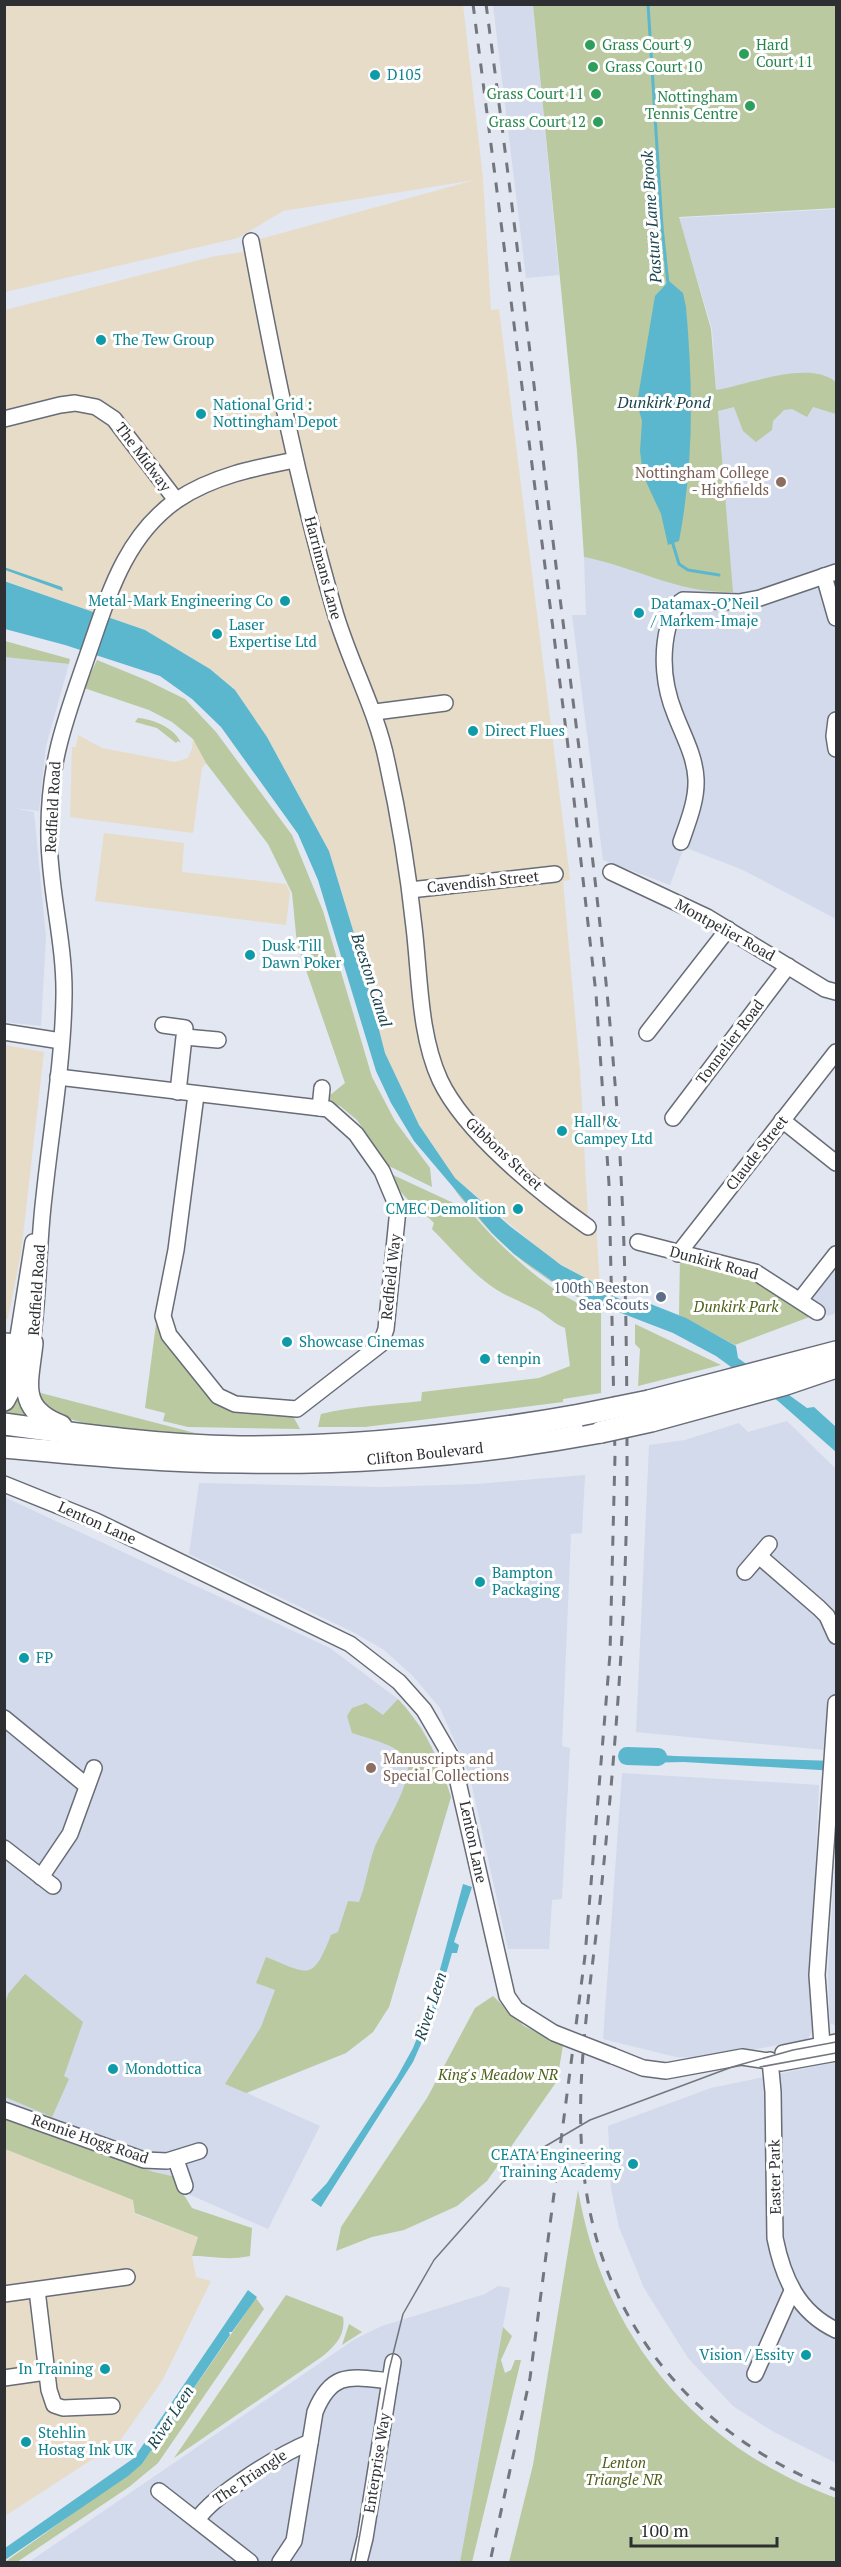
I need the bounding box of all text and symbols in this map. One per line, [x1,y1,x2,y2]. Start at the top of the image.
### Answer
place label: Grass Court 9 [602,34,691,54]
place label: Hard Court 11 [756,34,813,71]
marker: Grass Court 9 [583,38,597,52]
marker: Hard Court 11 [737,47,751,61]
place label: Grass Court 10 [605,56,702,76]
marker: Grass Court 10 [586,60,600,74]
place label: D105 [387,64,422,84]
marker: D105 [368,68,382,82]
place label: Grass Court 11 [487,83,584,103]
place label: Nottingham Tennis Centre [645,86,738,123]
marker: Grass Court 11 [589,87,603,101]
marker: Nottingham Tennis Centre [743,99,757,113]
place label: Grass Court 12 [489,111,586,131]
marker: Grass Court 12 [591,115,605,129]
water label: Pasture Lane Brook [635,150,667,285]
place label: The Tew Group [113,329,214,349]
marker: The Tew Group [94,333,108,347]
water label: Dunkirk Pond [616,391,711,413]
place label: National Grid : Nottingham Depot [213,394,338,431]
marker: National Grid : Nottingham Depot [194,407,208,421]
street label: The Midway [111,418,176,495]
place label: Nottingham College - Highfields [635,462,769,499]
marker: Nottingham College - Highfields [774,475,788,489]
street label: Harrimans Lane [301,514,347,622]
place label: Metal-Mark Engineering Co [88,590,273,610]
place label: Datamax-O’Neil / Markem-Imaje [650,593,759,630]
marker: Metal-Mark Engineering Co [278,594,292,608]
marker: Datamax-O’Neil / Markem-Imaje [632,606,646,620]
place label: Laser Expertise Ltd [229,614,317,651]
marker: Laser Expertise Ltd [210,627,224,641]
place label: Direct Flues [485,720,565,740]
marker: Direct Flues [466,724,480,738]
street label: Redfield Road [40,761,64,853]
street label: Cavendish Street [426,865,540,897]
street label: Montpelier Road [672,893,779,965]
water label: Beeston Canal [346,929,398,1030]
place label: Dusk Till Dawn Poker [262,935,342,972]
marker: Dusk Till Dawn Poker [243,948,257,962]
street label: Tonnelier Road [691,995,768,1088]
street label: Claude Street [721,1110,792,1194]
place label: Hall & Campey Ltd [574,1111,653,1148]
street label: Gibbons Street [462,1112,548,1194]
marker: Hall & Campey Ltd [555,1124,569,1138]
place label: CMEC Demolition [386,1198,506,1218]
marker: CMEC Demolition [511,1202,525,1216]
street label: Redfield Way [376,1232,405,1321]
street label: Dunkirk Road [668,1241,761,1283]
street label: Redfield Road [23,1244,49,1336]
place label: 100th Beeston Sea Scouts [553,1277,649,1314]
marker: 100th Beeston Sea Scouts [654,1290,668,1304]
park label: Dunkirk Park [693,1296,779,1316]
place label: Showcase Cinemas [299,1331,425,1351]
marker: Showcase Cinemas [280,1335,294,1349]
place label: tenpin [497,1348,541,1368]
marker: tenpin [478,1352,492,1366]
street label: Clifton Boulevard [366,1437,484,1469]
street label: Lenton Lane [55,1496,140,1548]
place label: Bampton Packaging [492,1562,561,1599]
marker: Bampton Packaging [473,1575,487,1589]
place label: FP [36,1647,53,1667]
marker: FP [17,1651,31,1665]
place label: Manuscripts and Special Collections [383,1748,509,1785]
marker: Manuscripts and Special Collections [364,1761,378,1775]
street label: Lenton Lane [456,1799,492,1885]
water label: River Leen [408,1969,451,2044]
place label: Mondottica [125,2058,202,2078]
marker: Mondottica [106,2062,120,2076]
park label: King's Meadow NR [437,2064,558,2084]
street label: Rennie Hogg Road [29,2109,151,2167]
street label: Easter Park [763,2139,785,2215]
place label: CEATA Engineering Training Academy [491,2144,622,2181]
marker: CEATA Engineering Training Academy [626,2157,640,2171]
place label: Vision / Essity [699,2344,794,2364]
marker: Vision / Essity [799,2348,813,2362]
place label: In Training [18,2358,94,2378]
marker: In Training [98,2362,112,2376]
water label: River Leen [141,2381,198,2453]
street label: Enterprise Way [358,2411,394,2514]
place label: Stehlin Hostag Ink UK [38,2422,134,2459]
marker: Stehlin Hostag Ink UK [19,2435,33,2449]
street label: The Triangle [209,2444,290,2508]
park label: Lenton Triangle NR [585,2452,663,2489]
scale bar [631,2510,776,2548]
text: 100 m [640,2518,689,2542]

